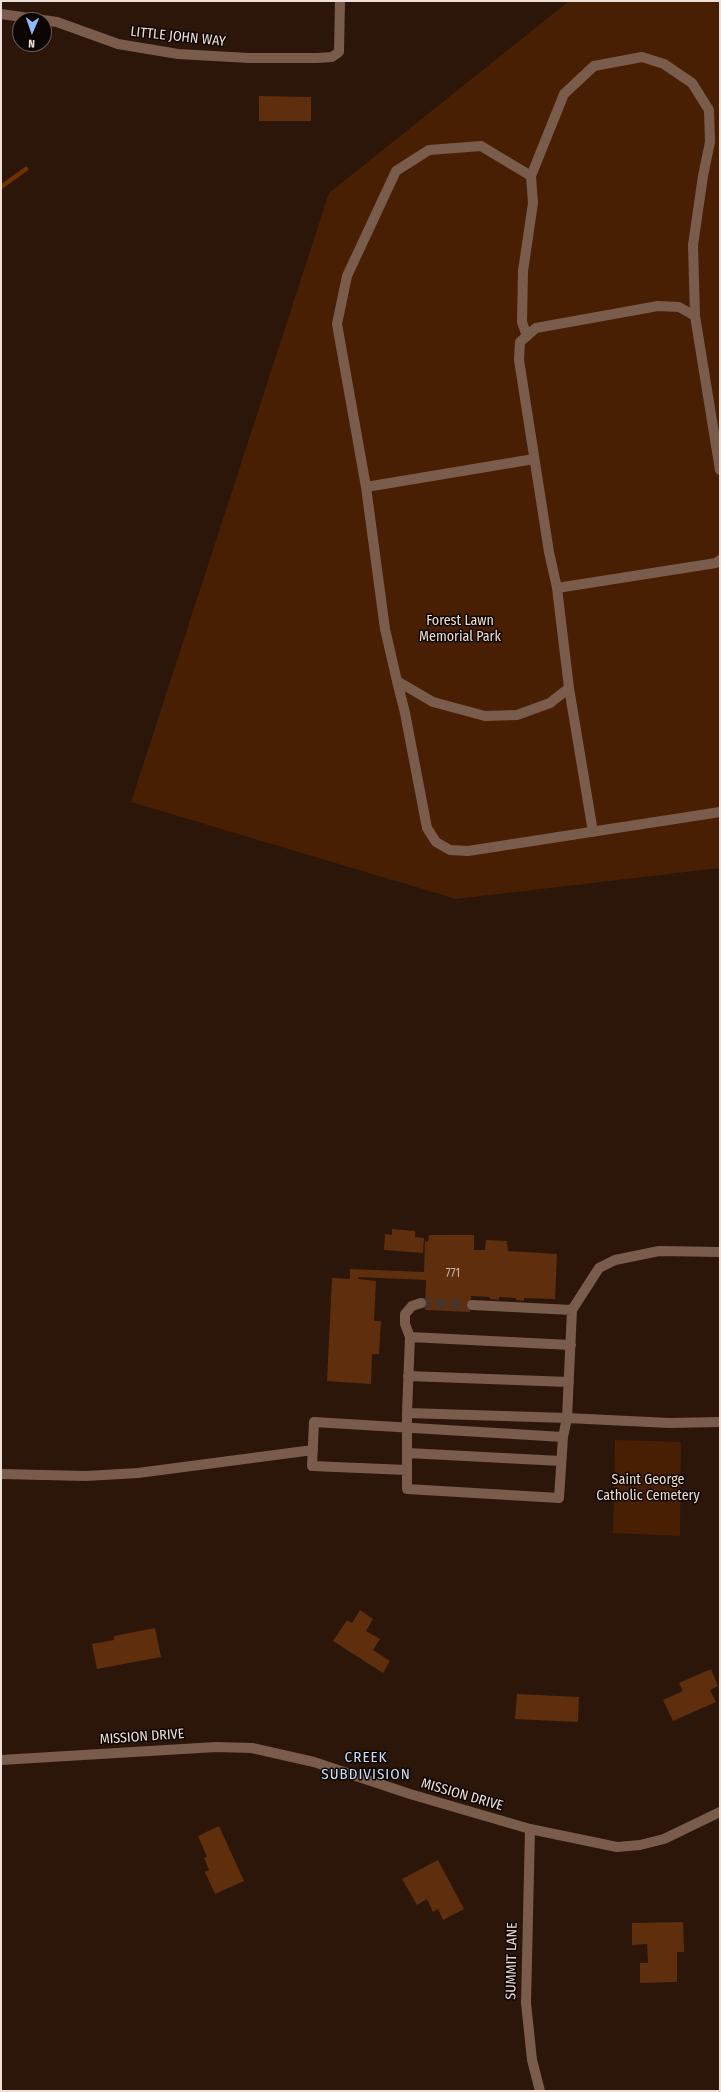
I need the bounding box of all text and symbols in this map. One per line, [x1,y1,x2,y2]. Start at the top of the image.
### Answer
north arrow [12,12,52,52]
street label: LITTLE JOHN WAY [129,24,227,50]
text: N [28,37,35,50]
park label: Forest Lawn Memorial Park [419,613,501,646]
house number: 771 [446,1267,460,1281]
park label: Saint George Catholic Cemetery [596,1472,700,1504]
street label: MISSION DRIVE [99,1726,185,1748]
district label: CREEK SUBDIVISION [321,1749,411,1784]
street label: MISSION DRIVE [419,1775,505,1815]
street label: SUMMIT LANE [503,1922,521,2000]

